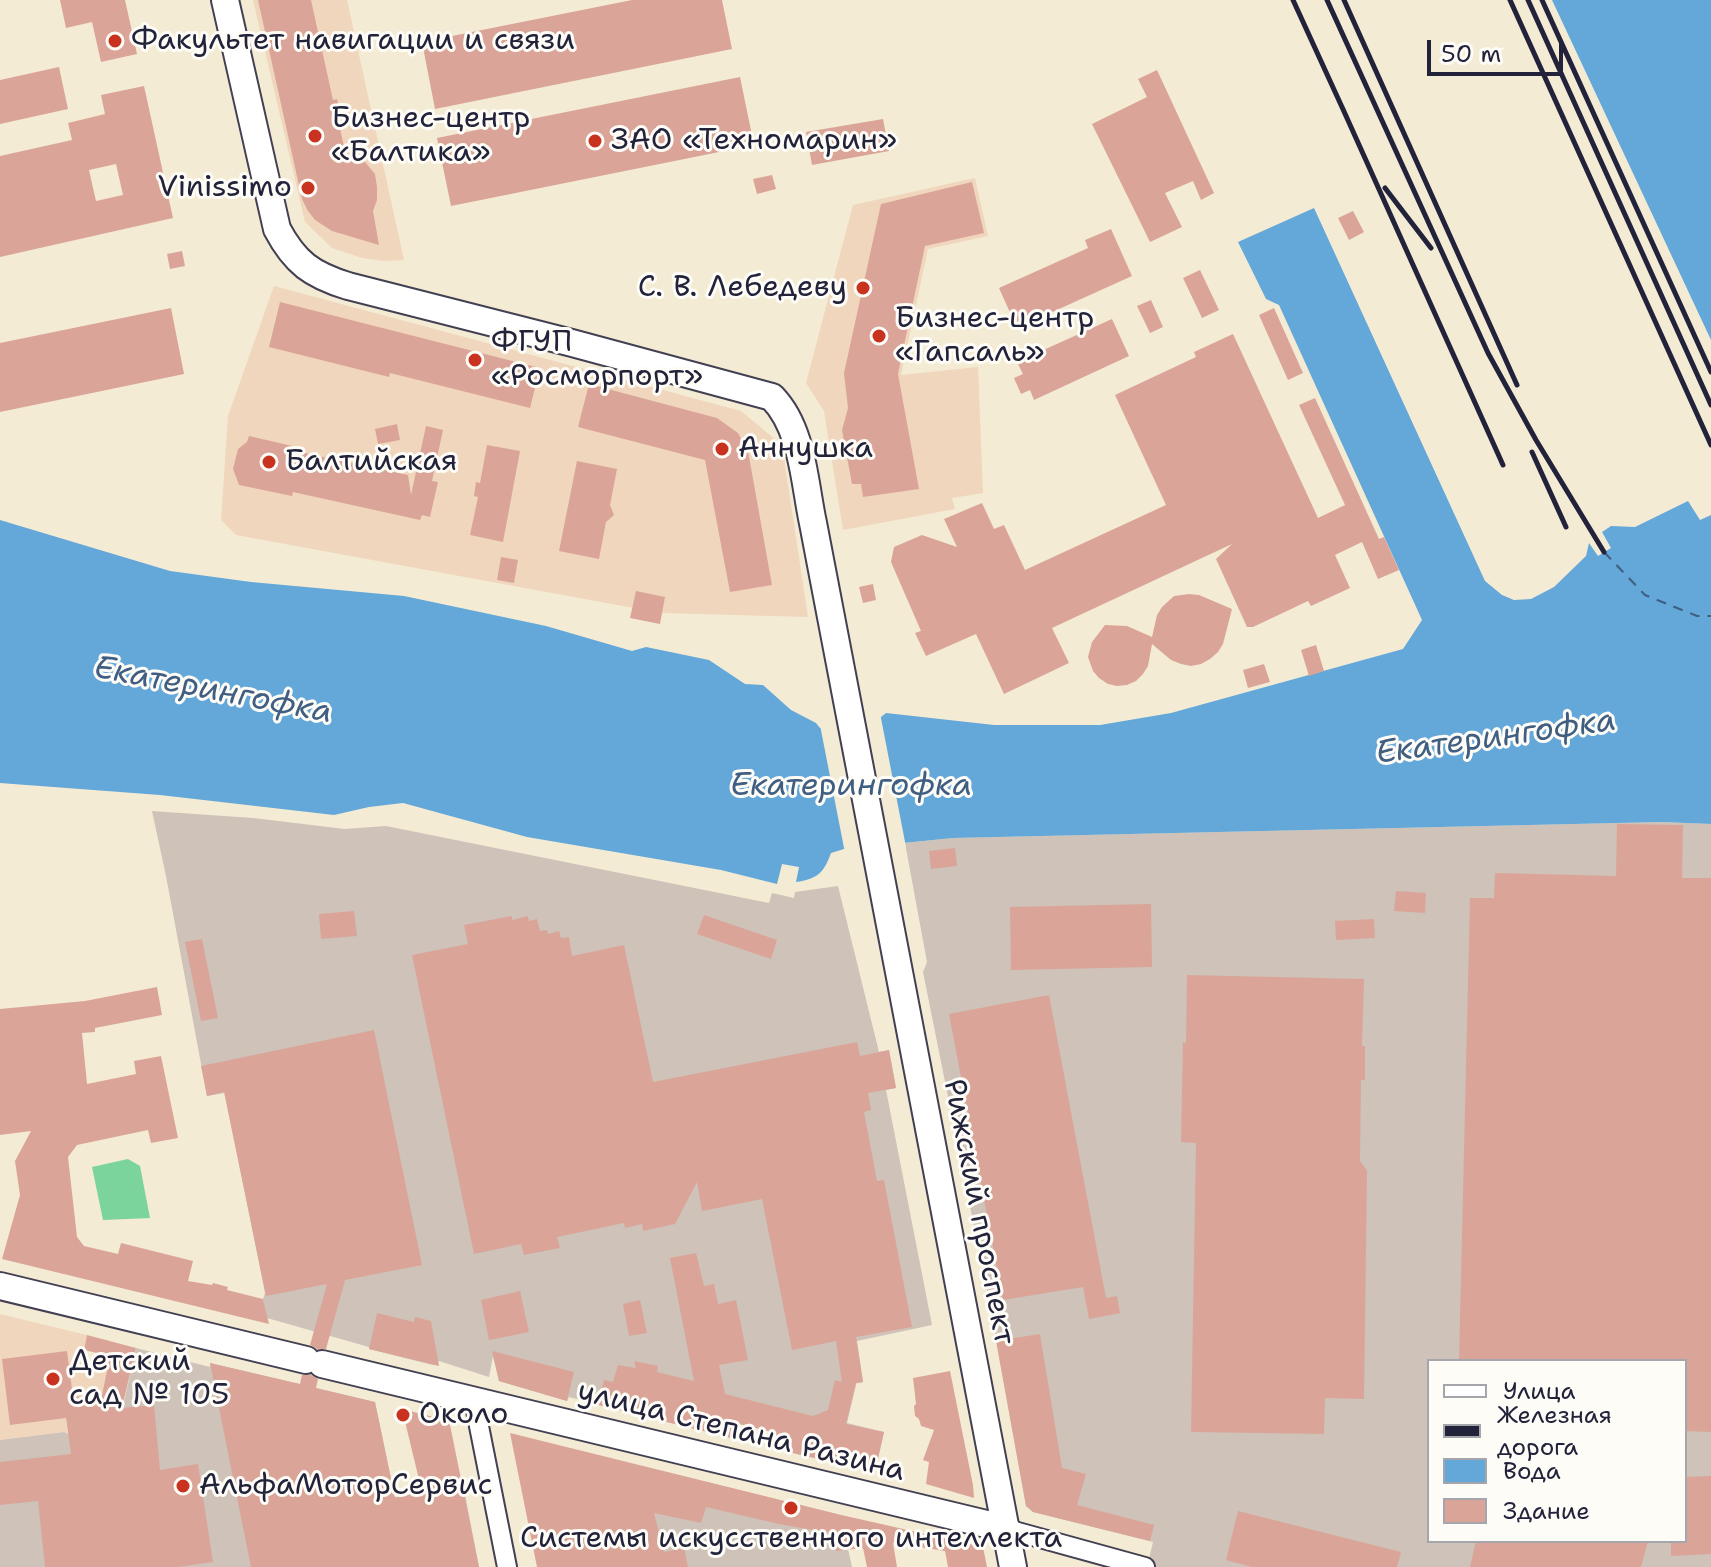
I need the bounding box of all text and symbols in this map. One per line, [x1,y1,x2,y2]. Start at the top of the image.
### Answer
place label: Факультет навигации и связи [131,23,575,59]
scale bar [1431,24,1567,74]
marker: Факультет навигации и связи [106,32,124,50]
text: 50 m [1441,38,1501,70]
place label: Бизнес-центр «Балтика» [331,101,530,172]
place label: ЗАО «Техномарин» [611,123,897,159]
marker: Бизнес-центр «Балтика» [306,127,324,145]
marker: ЗАО «Техномарин» [586,132,604,150]
place label: Vinissimo [157,170,292,206]
marker: Vinissimo [299,179,317,197]
place label: С. В. Лебедеву [638,270,847,306]
marker: С. В. Лебедеву [854,279,872,297]
place label: Бизнес-центр «Гапсаль» [895,301,1094,372]
place label: ФГУП «Росморпорт» [491,325,703,396]
marker: Бизнес-центр «Гапсаль» [870,327,888,345]
marker: ФГУП «Росморпорт» [466,351,484,369]
place label: Аннушка [738,431,873,467]
marker: Аннушка [713,440,731,458]
place label: Балтийская [285,444,457,480]
marker: Балтийская [260,453,278,471]
water label: Екатерингофка [91,649,335,733]
water label: Екатерингофка [1374,702,1618,774]
water label: Екатерингофка [730,768,972,806]
street label: Рижский проспект [935,1076,1021,1348]
place label: Детский сад № 105 [69,1344,229,1414]
legend [1427,1359,1687,1543]
marker: Детский сад № 105 [44,1370,62,1388]
street label: улица Степана Разина [574,1374,908,1490]
text: Улица [1503,1375,1576,1407]
place label: Около [419,1397,509,1433]
text: Железная дорога [1497,1399,1612,1463]
marker: Около [394,1406,412,1424]
text: Вода [1503,1455,1561,1487]
place label: АльфаМоторСервис [199,1468,493,1504]
marker: АльфаМоторСервис [174,1477,192,1495]
text: Здание [1503,1495,1590,1527]
marker: Системы искусственного интеллекта [782,1499,800,1517]
place label: Системы искусственного интеллекта [520,1521,1062,1557]

